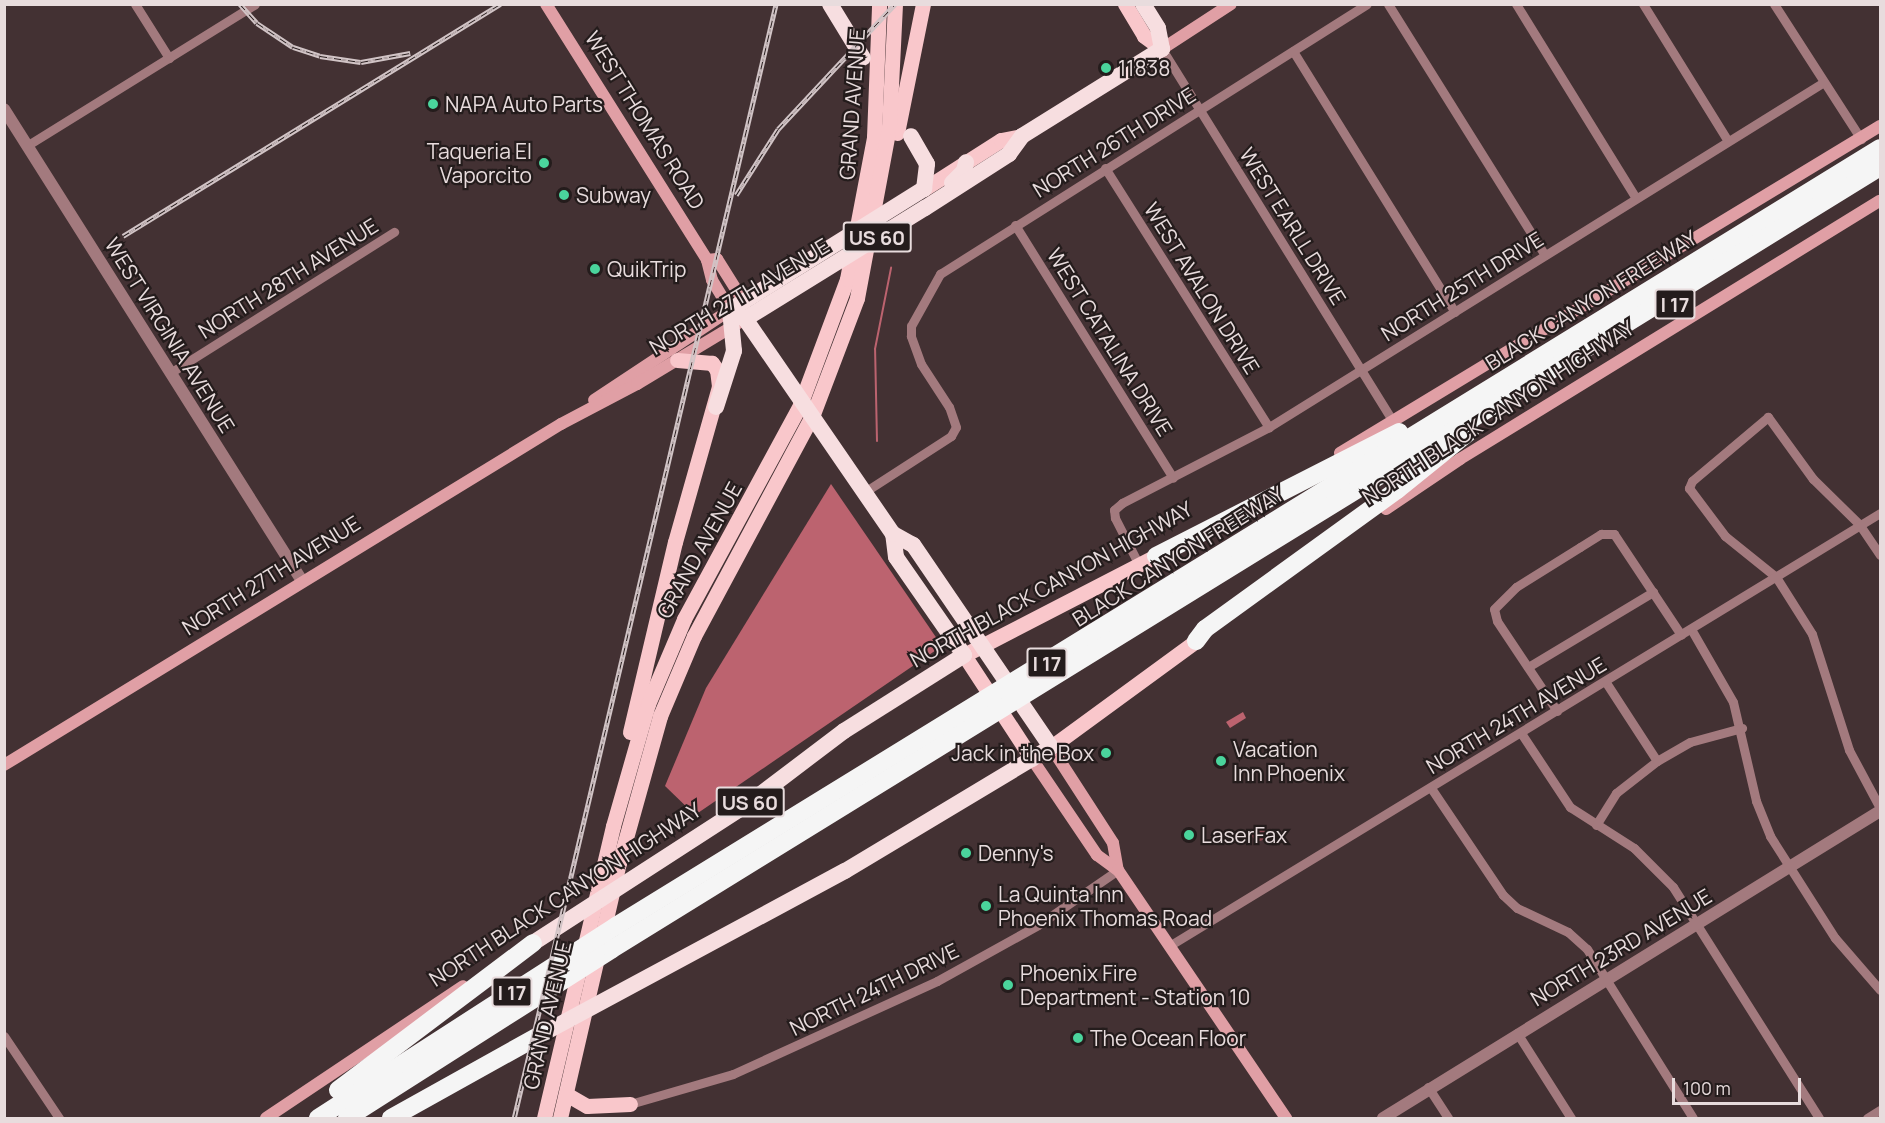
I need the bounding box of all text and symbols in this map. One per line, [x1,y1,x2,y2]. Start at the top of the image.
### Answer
street label: WEST THOMAS ROAD [580,26,710,214]
street label: GRAND AVENUE [834,28,870,180]
place label: 11838 [1118,55,1170,81]
marker: 11838 [1099,61,1113,75]
street label: NORTH 26TH DRIVE [1028,82,1200,202]
place label: NAPA Auto Parts [445,91,603,117]
marker: NAPA Auto Parts [426,97,440,111]
place label: Taqueria El Vaporcito [427,138,532,188]
street label: WEST EARLL DRIVE [1234,142,1352,310]
marker: Taqueria El Vaporcito [537,156,551,170]
place label: Subway [576,182,651,208]
marker: Subway [557,188,571,202]
street label: WEST AVALON DRIVE [1139,197,1265,379]
street label: NORTH 28TH AVENUE [194,213,382,343]
road number: US 60 [842,220,912,254]
street label: BLACK CANYON FREEWAY [1481,224,1701,376]
street label: NORTH 25TH DRIVE [1376,226,1548,346]
street label: NORTH 27TH AVENUE [645,232,833,360]
street label: WEST VIRGINIA AVENUE [100,233,240,437]
street label: WEST CATALINA DRIVE [1042,243,1178,441]
place label: QuikTrip [607,256,686,282]
marker: QuikTrip [588,262,602,276]
road number: I 17 [1654,287,1696,321]
street label: NORTH BLACK CANYON HIGHWAY [1357,314,1639,510]
street label: GRAND AVENUE [651,478,747,622]
street label: BLACK CANYON FREEWAY [1068,480,1288,632]
street label: NORTH BLACK CANYON HIGHWAY [905,496,1197,672]
street label: NORTH 27TH AVENUE [177,510,365,640]
road number: I 17 [1026,646,1068,680]
street label: NORTH 24TH AVENUE [1422,651,1610,779]
place label: Vacation Inn Phoenix [1233,736,1345,786]
place label: Jack in the Box [951,740,1094,766]
marker: Jack in the Box [1099,746,1113,760]
marker: Vacation Inn Phoenix [1214,754,1228,768]
road number: US 60 [716,785,784,819]
street label: NORTH BLACK CANYON HIGHWAY [424,796,706,992]
place label: LaserFax [1201,822,1287,848]
marker: LaserFax [1182,828,1196,842]
place label: Denny's [978,840,1053,866]
marker: Denny's [959,846,973,860]
place label: La Quinta Inn Phoenix Thomas Road [998,881,1212,931]
street label: NORTH 23RD AVENUE [1526,883,1716,1011]
marker: La Quinta Inn Phoenix Thomas Road [979,899,993,913]
street label: NORTH 24TH DRIVE [786,937,962,1041]
street label: GRAND AVENUE [518,938,576,1092]
place label: Phoenix Fire Department - Station 10 [1020,960,1250,1010]
road number: I 17 [491,975,533,1009]
marker: Phoenix Fire Department - Station 10 [1001,978,1015,992]
place label: The Ocean Floor [1090,1025,1246,1051]
marker: The Ocean Floor [1071,1031,1085,1045]
scale bar [1675,1066,1804,1104]
text: 100 m [1683,1076,1731,1100]

